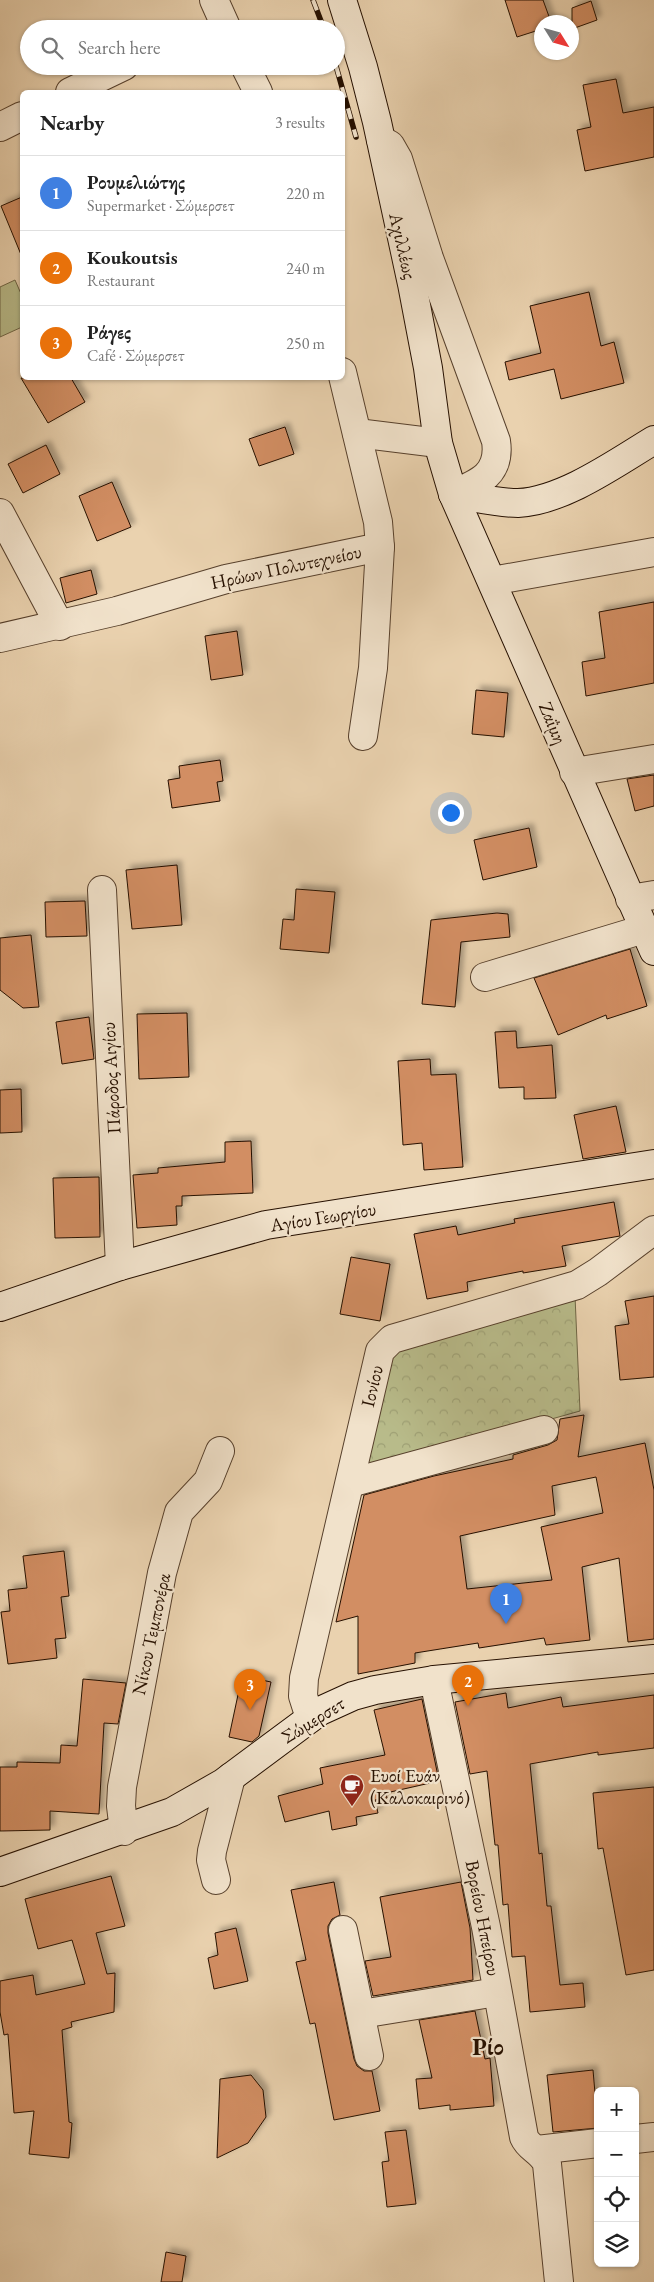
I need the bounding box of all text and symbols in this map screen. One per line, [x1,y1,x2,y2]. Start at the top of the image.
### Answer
north arrow [534,15,579,60]
search box [20,20,345,75]
icon: search [38,34,66,62]
text: Search here [78,35,160,60]
text: Nearby [40,109,104,136]
text: 3 results [275,112,325,133]
text: Ρουμελιώτης [87,170,185,195]
text: 1 [52,183,60,204]
text: 220 m [286,183,325,204]
text: Supermarket · Σώμερσετ [87,195,234,216]
street label: Αχιλλέως [383,209,423,282]
text: Koukoutsis [87,245,178,270]
text: 2 [52,258,60,279]
text: 240 m [286,258,325,279]
text: Restaurant [87,270,155,291]
text: Ράγες [87,320,131,345]
text: 3 [52,333,60,354]
text: 250 m [286,333,325,354]
text: Café · Σώμερσετ [87,345,184,366]
street label: Ηρώων Πολυτεχνείου [208,539,364,595]
street label: Ζαΐμη [533,698,573,748]
your location [438,800,464,826]
street label: Πάροδος Αιγίου [96,1021,126,1135]
street label: Αγίου Γεωργίου [267,1196,378,1238]
street label: Ιονίου [355,1363,389,1409]
street label: Νίκου Τεμπονέρα [126,1570,176,1697]
pin: 1 [490,1583,522,1624]
pin: 2 [452,1665,484,1706]
pin: 3 [234,1669,266,1710]
street label: Σώμερσετ [277,1691,349,1749]
place label: Ευοί Ευάν (Καλοκαιρινό) [370,1763,470,1810]
cafe icon: Ευοί Ευάν (Καλοκαιρινό) [339,1773,365,1807]
street label: Βορείου Ηπείρου [460,1858,506,1978]
district label: Ρίο [472,2031,504,2062]
map controls [594,2087,639,2267]
button: + [594,2087,639,2132]
button: − [594,2132,639,2177]
button: locate [594,2177,639,2222]
button: layers [594,2222,639,2267]

